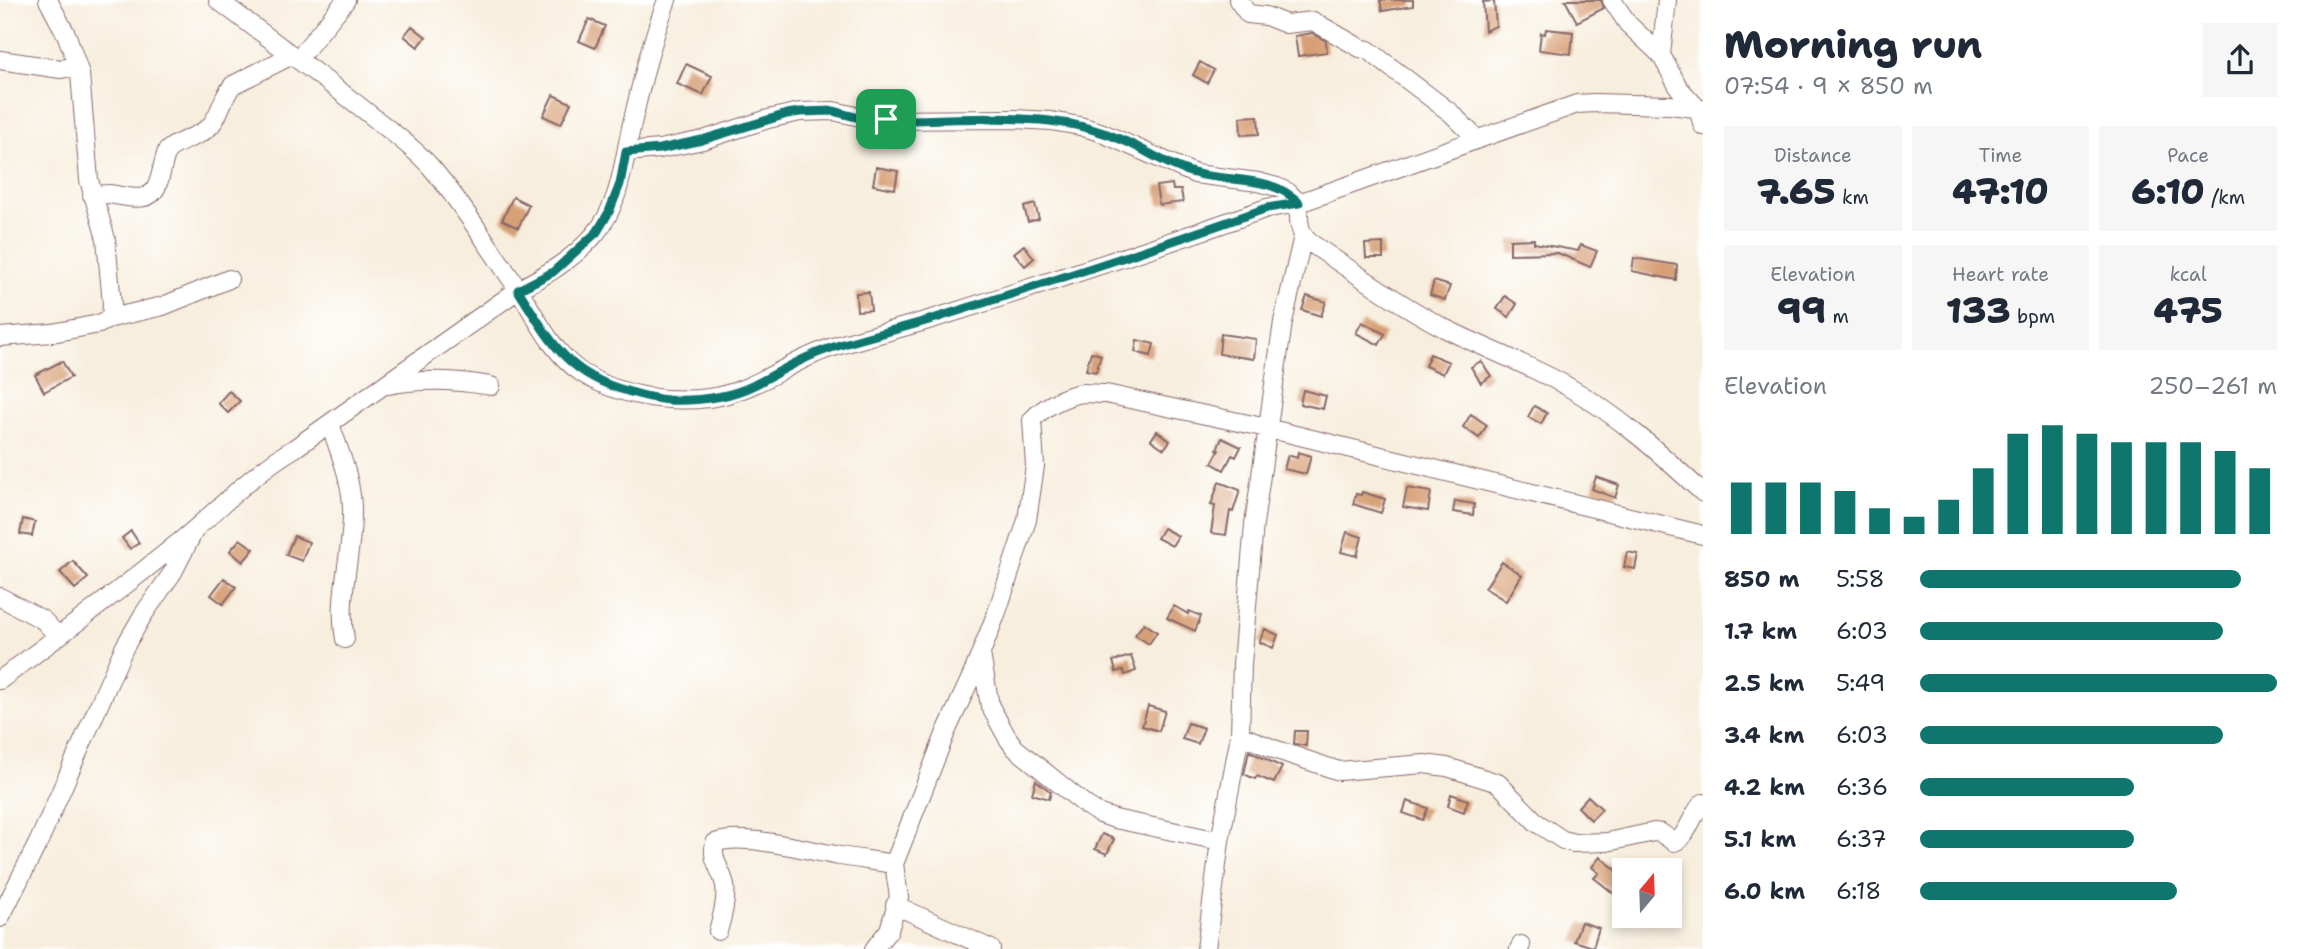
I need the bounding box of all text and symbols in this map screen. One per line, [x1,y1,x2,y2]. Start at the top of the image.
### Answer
text: Morning run [1724,19,1982,70]
button: share [2203,23,2277,97]
text: 07:54 · 9 × 850 m [1724,71,1933,101]
pin [856,89,916,149]
icon: arrive [867,100,905,138]
text: Distance [1774,143,1852,168]
text: Time [1979,143,2022,168]
text: Pace [2167,143,2209,168]
text: 7.65 [1757,168,1835,215]
text: 47:10 [1952,168,2049,215]
text: 6:10 [2131,168,2205,215]
text: km [1835,185,1869,210]
text: /km [2205,185,2245,210]
text: Elevation [1770,262,1855,287]
text: Heart rate [1952,262,2049,287]
text: kcal [2170,262,2207,287]
text: 99 [1777,287,1826,334]
text: 133 [1946,287,2010,334]
text: 475 [2154,287,2223,334]
text: m [1826,304,1849,329]
text: bpm [2010,304,2055,329]
text: Elevation [1724,371,1827,401]
text: 250–261 m [2149,371,2277,401]
text: 850 m [1724,564,1799,594]
text: 5:58 [1836,564,1885,594]
text: 1.7 km [1724,616,1797,646]
text: 6:03 [1836,616,1888,646]
text: 2.5 km [1724,668,1805,698]
text: 5:49 [1836,668,1885,698]
text: 3.4 km [1724,720,1804,750]
text: 6:03 [1836,720,1888,750]
text: 4.2 km [1724,772,1805,802]
text: 6:36 [1836,772,1888,802]
text: 5.1 km [1724,824,1796,854]
text: 6:37 [1836,824,1887,854]
north arrow [1612,858,1682,928]
map controls [1612,858,1682,928]
text: 6.0 km [1724,876,1805,906]
text: 6:18 [1836,876,1881,906]

